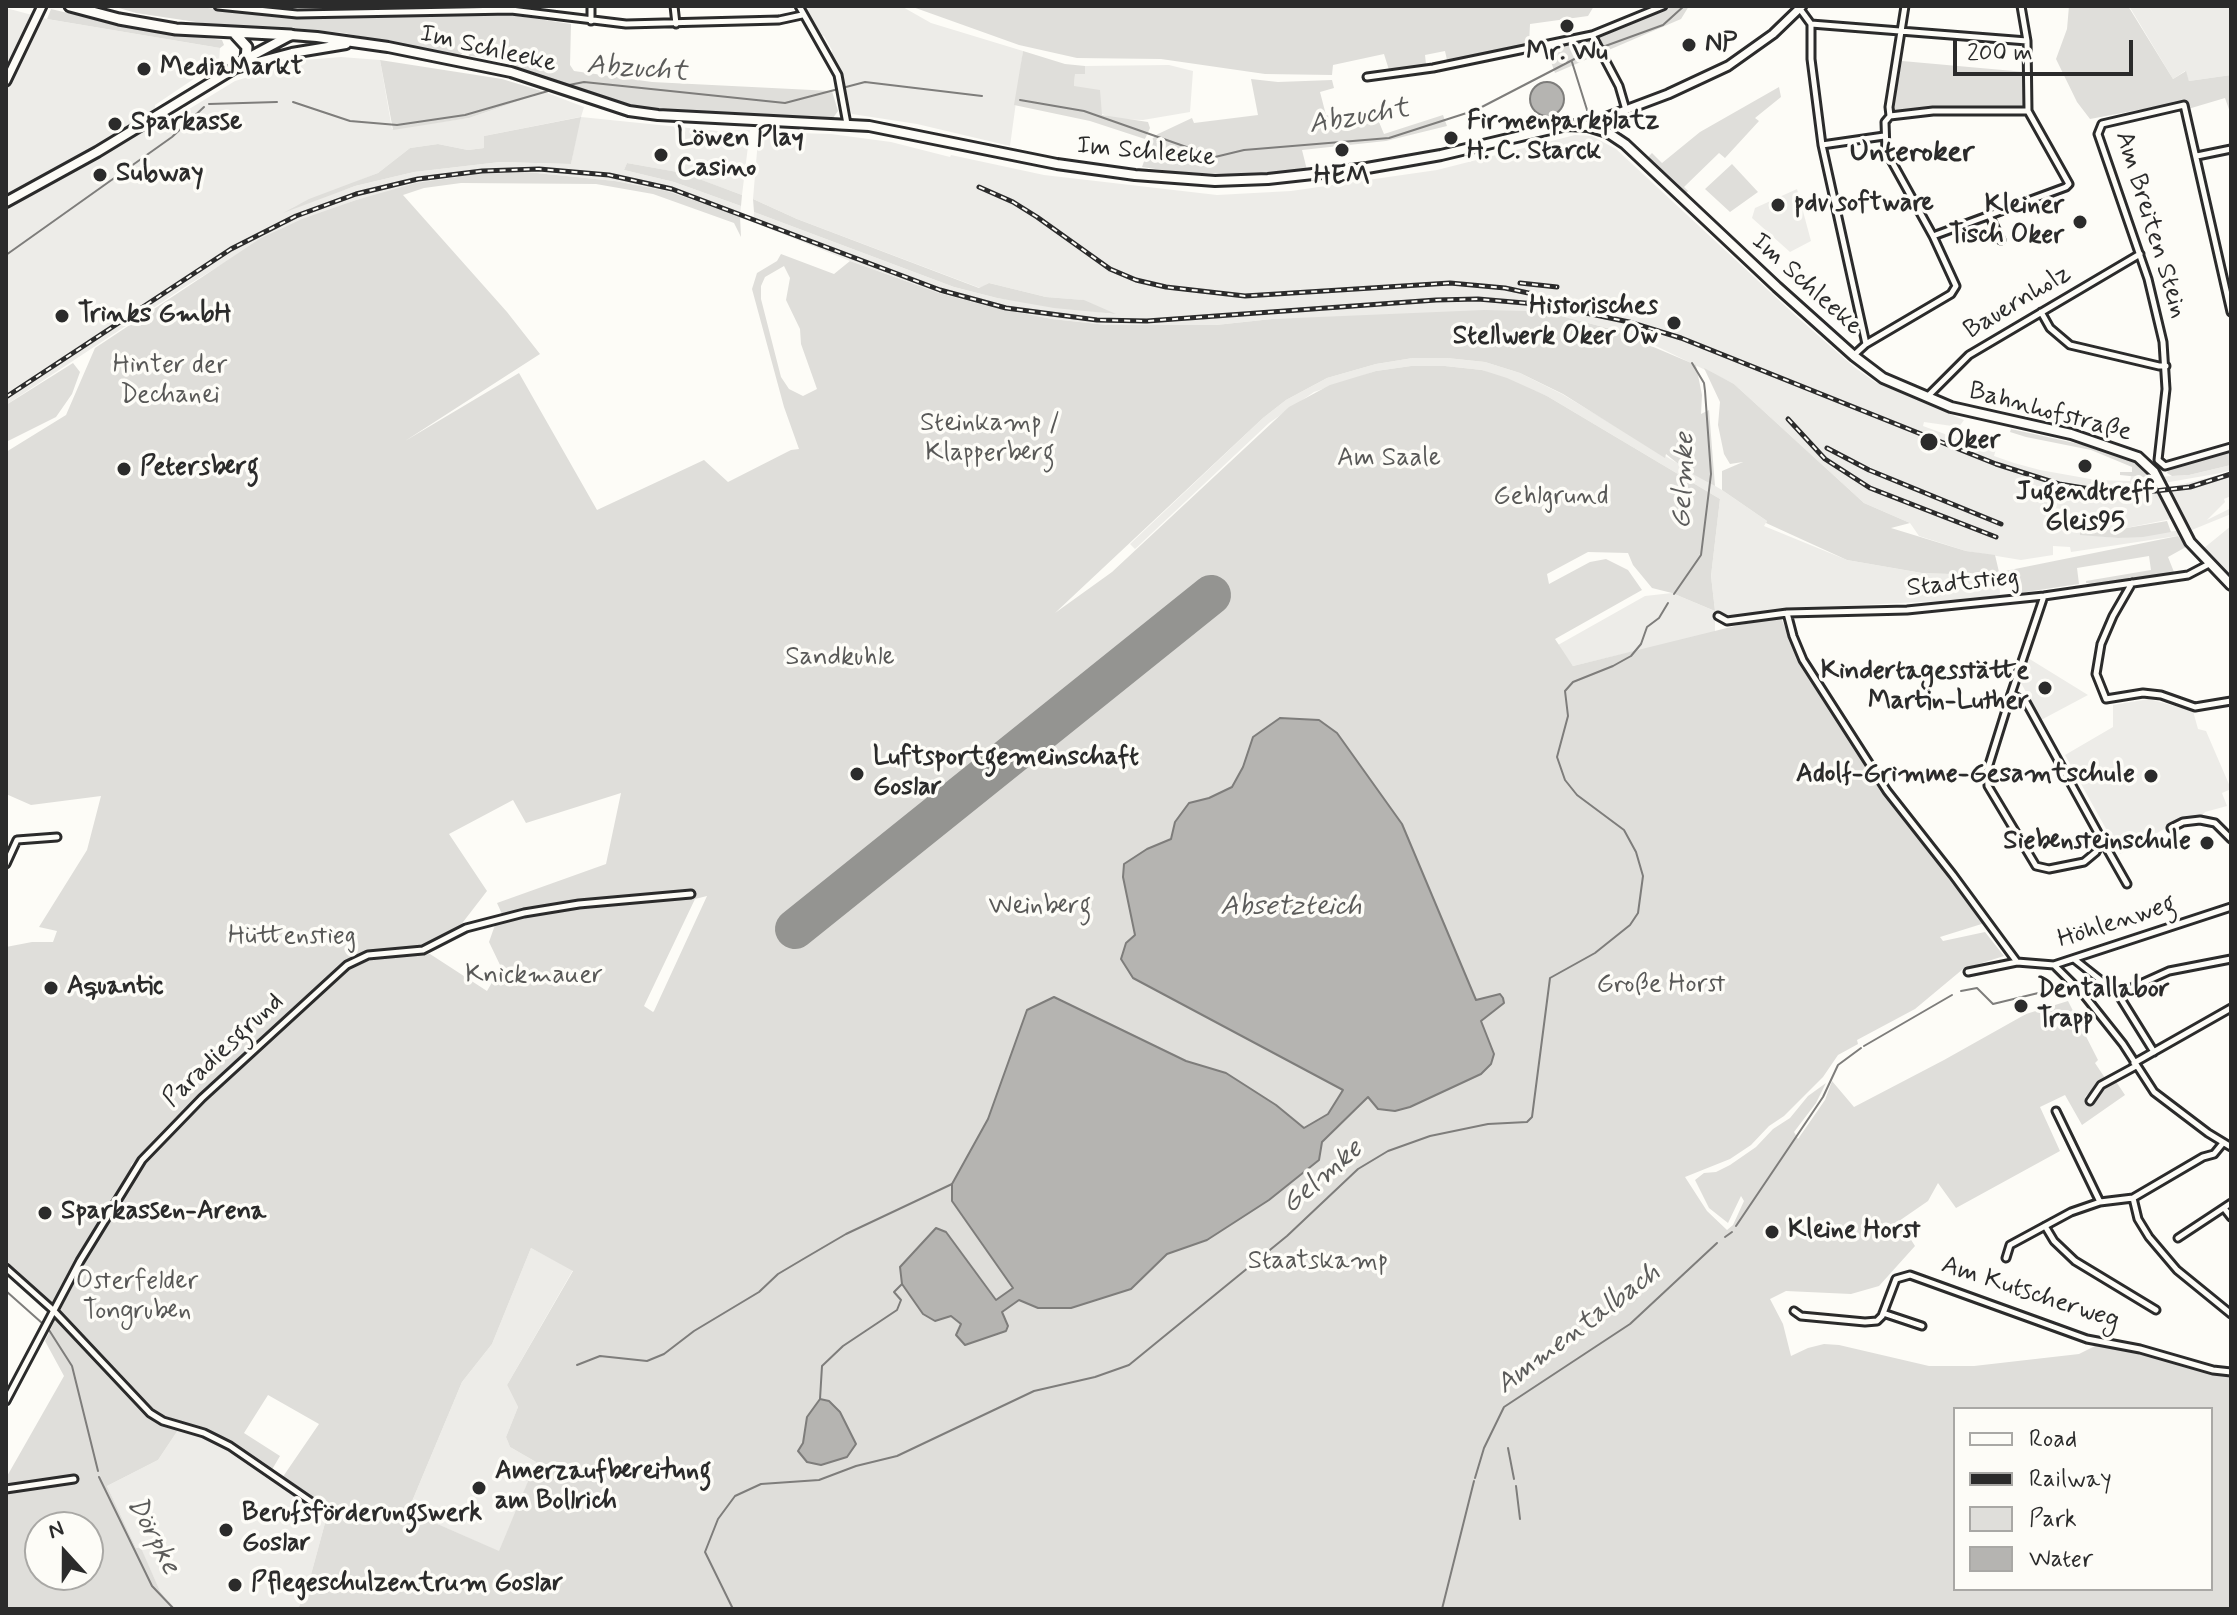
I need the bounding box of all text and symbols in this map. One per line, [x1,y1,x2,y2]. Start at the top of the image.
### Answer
marker: Mr. Wu [1558,17,1576,35]
street label: Im Schleeke [417,19,559,81]
scale bar [1957,24,2137,74]
place label: NP [1705,29,1737,61]
marker: NP [1680,36,1698,54]
place label: Mr. Wu [1526,38,1608,70]
text: 200 m [1967,38,2033,69]
water label: Abzucht [586,50,688,90]
place label: MediaMarkt [160,53,303,85]
marker: MediaMarkt [135,60,153,78]
water label: Abzucht [1306,93,1412,143]
place label: Firmenparkplatz H. C. Starck [1467,107,1659,168]
place label: Sparkasse [131,108,242,140]
marker: Sparkasse [106,115,124,133]
place label: Löwen Play Casino [677,124,804,186]
street label: Am Breiten Stein [2107,128,2193,322]
marker: Firmenparkplatz H. C. Starck [1442,129,1460,147]
street label: Im Schleeke [1075,131,1217,175]
district label: Unteroker [1850,136,1974,172]
marker: HEM [1333,141,1351,159]
marker: Löwen Play Casino [652,146,670,164]
place label: Subway [116,159,204,191]
place label: HEM [1314,162,1370,194]
marker: Subway [91,166,109,184]
place label: pdv software [1794,189,1934,221]
place label: Kleiner Tisch Oker [1949,191,2064,252]
marker: pdv software [1769,196,1787,214]
marker: Kleiner Tisch Oker [2071,213,2089,231]
street label: Im Schleeke [1744,227,1868,343]
street label: Bauernholz [1959,259,2077,347]
place label: Historisches Stellwerk Oker Ow [1453,292,1658,354]
place label: Trinks GmbH [78,300,231,332]
marker: Trinks GmbH [53,307,71,325]
marker: Historisches Stellwerk Oker Ow [1665,314,1683,332]
park label: Hinter der Dechanei [113,351,227,412]
street label: Bahnhofstraße [1965,376,2135,450]
park label: Steinkamp / Klapperberg [920,409,1060,470]
place label: Oker [1947,426,2000,458]
marker: Oker [1918,431,1940,453]
water label: Gelmke [1667,432,1703,530]
park label: Am Saale [1337,444,1441,476]
place label: Petersberg [140,453,259,485]
marker: Jugendtreff Gleis95 [2076,457,2094,475]
marker: Petersberg [115,460,133,478]
place label: Jugendtreff Gleis95 [2016,478,2154,540]
park label: Gehlgrund [1493,482,1609,514]
street label: Stadtstieg [1905,563,2021,605]
park label: Sandkuhle [785,643,895,675]
place label: Kindertagesstätte Martin-Luther [1821,657,2029,718]
marker: Kindertagesstätte Martin-Luther [2036,679,2054,697]
place label: Luftsportgemeinschaft Goslar [873,743,1139,804]
place label: Adolf-Grimme-Gesamtschule [1796,760,2135,792]
marker: Luftsportgemeinschaft Goslar [848,765,866,783]
marker: Adolf-Grimme-Gesamtschule [2142,767,2160,785]
place label: Siebensteinschule [2003,827,2191,859]
marker: Siebensteinschule [2198,834,2216,852]
street label: Höhlenweg [2054,889,2180,957]
water label: Absetzteich [1220,891,1362,925]
park label: Weinberg [989,892,1091,924]
park label: Hüttenstieg [228,922,356,954]
park label: Knickmauer [465,961,603,993]
park label: Große Horst [1597,970,1725,1002]
place label: Aquantic [67,972,164,1004]
place label: Dentallabor Trapp [2037,975,2170,1036]
marker: Aquantic [42,979,60,997]
street label: Paradiesgrund [157,987,291,1115]
marker: Dentallabor Trapp [2012,997,2030,1015]
water label: Gelmke [1276,1134,1370,1222]
place label: Sparkassen-Arena [61,1197,266,1229]
marker: Sparkassen-Arena [36,1204,54,1222]
place label: Kleine Horst [1788,1216,1920,1248]
marker: Kleine Horst [1763,1223,1781,1241]
park label: Staatskamp [1248,1247,1388,1279]
street label: Am Kutscherweg [1937,1251,2123,1337]
water label: Ammentalbach [1490,1257,1668,1403]
park label: Osterfelder Tongruben [76,1267,198,1328]
legend [1953,1407,2213,1591]
text: Road [2029,1424,2077,1455]
place label: Amerzaufbereitung am Bollrich [495,1457,711,1518]
text: Railway [2029,1464,2112,1495]
marker: Amerzaufbereitung am Bollrich [470,1479,488,1497]
water label: Dörpke [118,1491,186,1581]
place label: Berufsförderungswerk Goslar [242,1499,482,1560]
text: Park [2029,1504,2077,1535]
north arrow [24,1511,104,1591]
text: N [44,1515,68,1546]
marker: Berufsförderungswerk Goslar [217,1521,235,1539]
text: Water [2029,1544,2093,1575]
place label: Pflegeschulzentrum Goslar [251,1569,563,1601]
marker: Pflegeschulzentrum Goslar [226,1576,244,1594]

